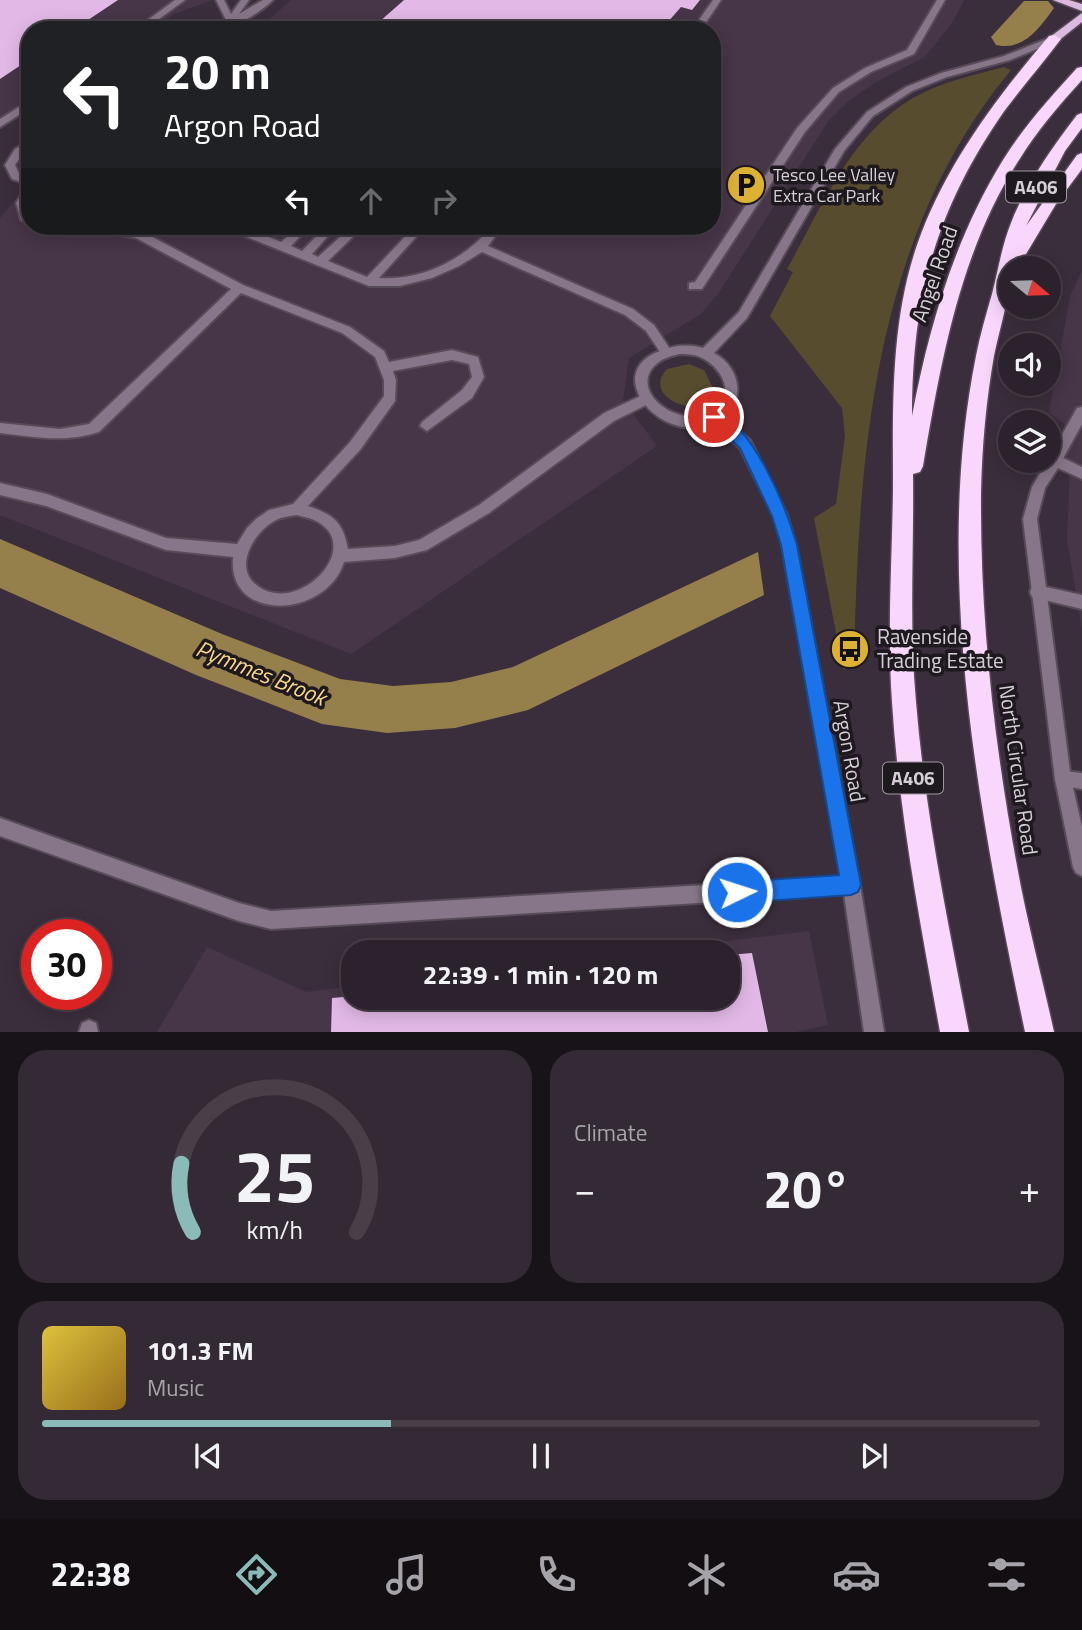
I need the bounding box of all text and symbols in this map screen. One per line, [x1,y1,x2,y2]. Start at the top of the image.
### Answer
text: 20 m [164,33,271,108]
icon: left [49,49,140,140]
text: Argon Road [164,101,321,149]
place label: Tesco Lee Valley Extra Car Park [773,161,895,209]
parking icon: Tesco Lee Valley Extra Car Park [725,164,767,206]
road number: A406 [1006,172,1066,202]
icon: left [279,182,317,220]
icon: ahead [352,182,390,220]
icon: right [425,182,463,220]
street label: Angel Road [903,221,965,326]
north arrow [998,256,1060,318]
map controls [998,256,1061,473]
button: sound [998,333,1061,396]
pin [684,387,744,447]
icon: arrive [695,398,733,436]
button: layers [998,410,1061,473]
place label: Ravenside Trading Estate [877,620,1004,676]
bus stop icon: Ravenside Trading Estate [829,628,871,670]
water label: Pymmes Brook [191,631,334,716]
street label: North Circular Road [991,683,1047,857]
street label: Argon Road [825,697,875,804]
road number: A406 [883,762,943,793]
position arrow [700,855,774,929]
speed limit sign: 30 [21,919,112,1010]
text: 22:39 · 1 min · 120 m [423,955,658,994]
text: Climate [574,1115,647,1150]
text: 25 [234,1121,316,1231]
text: 20° [763,1149,851,1228]
text: − [574,1160,595,1218]
text: + [1019,1160,1040,1218]
text: km/h [247,1211,303,1249]
text: 101.3 FM [147,1331,254,1370]
text: Music [147,1370,204,1405]
icon: previous [189,1437,227,1475]
icon: pause [522,1437,560,1475]
icon: next [855,1437,893,1475]
text: 22:38 [51,1550,130,1598]
icon: directions [232,1550,281,1599]
icon: music [382,1550,431,1599]
icon: phone [532,1550,581,1599]
icon: climate [682,1550,731,1599]
icon: car [832,1550,881,1599]
icon: filters [982,1550,1031,1599]

